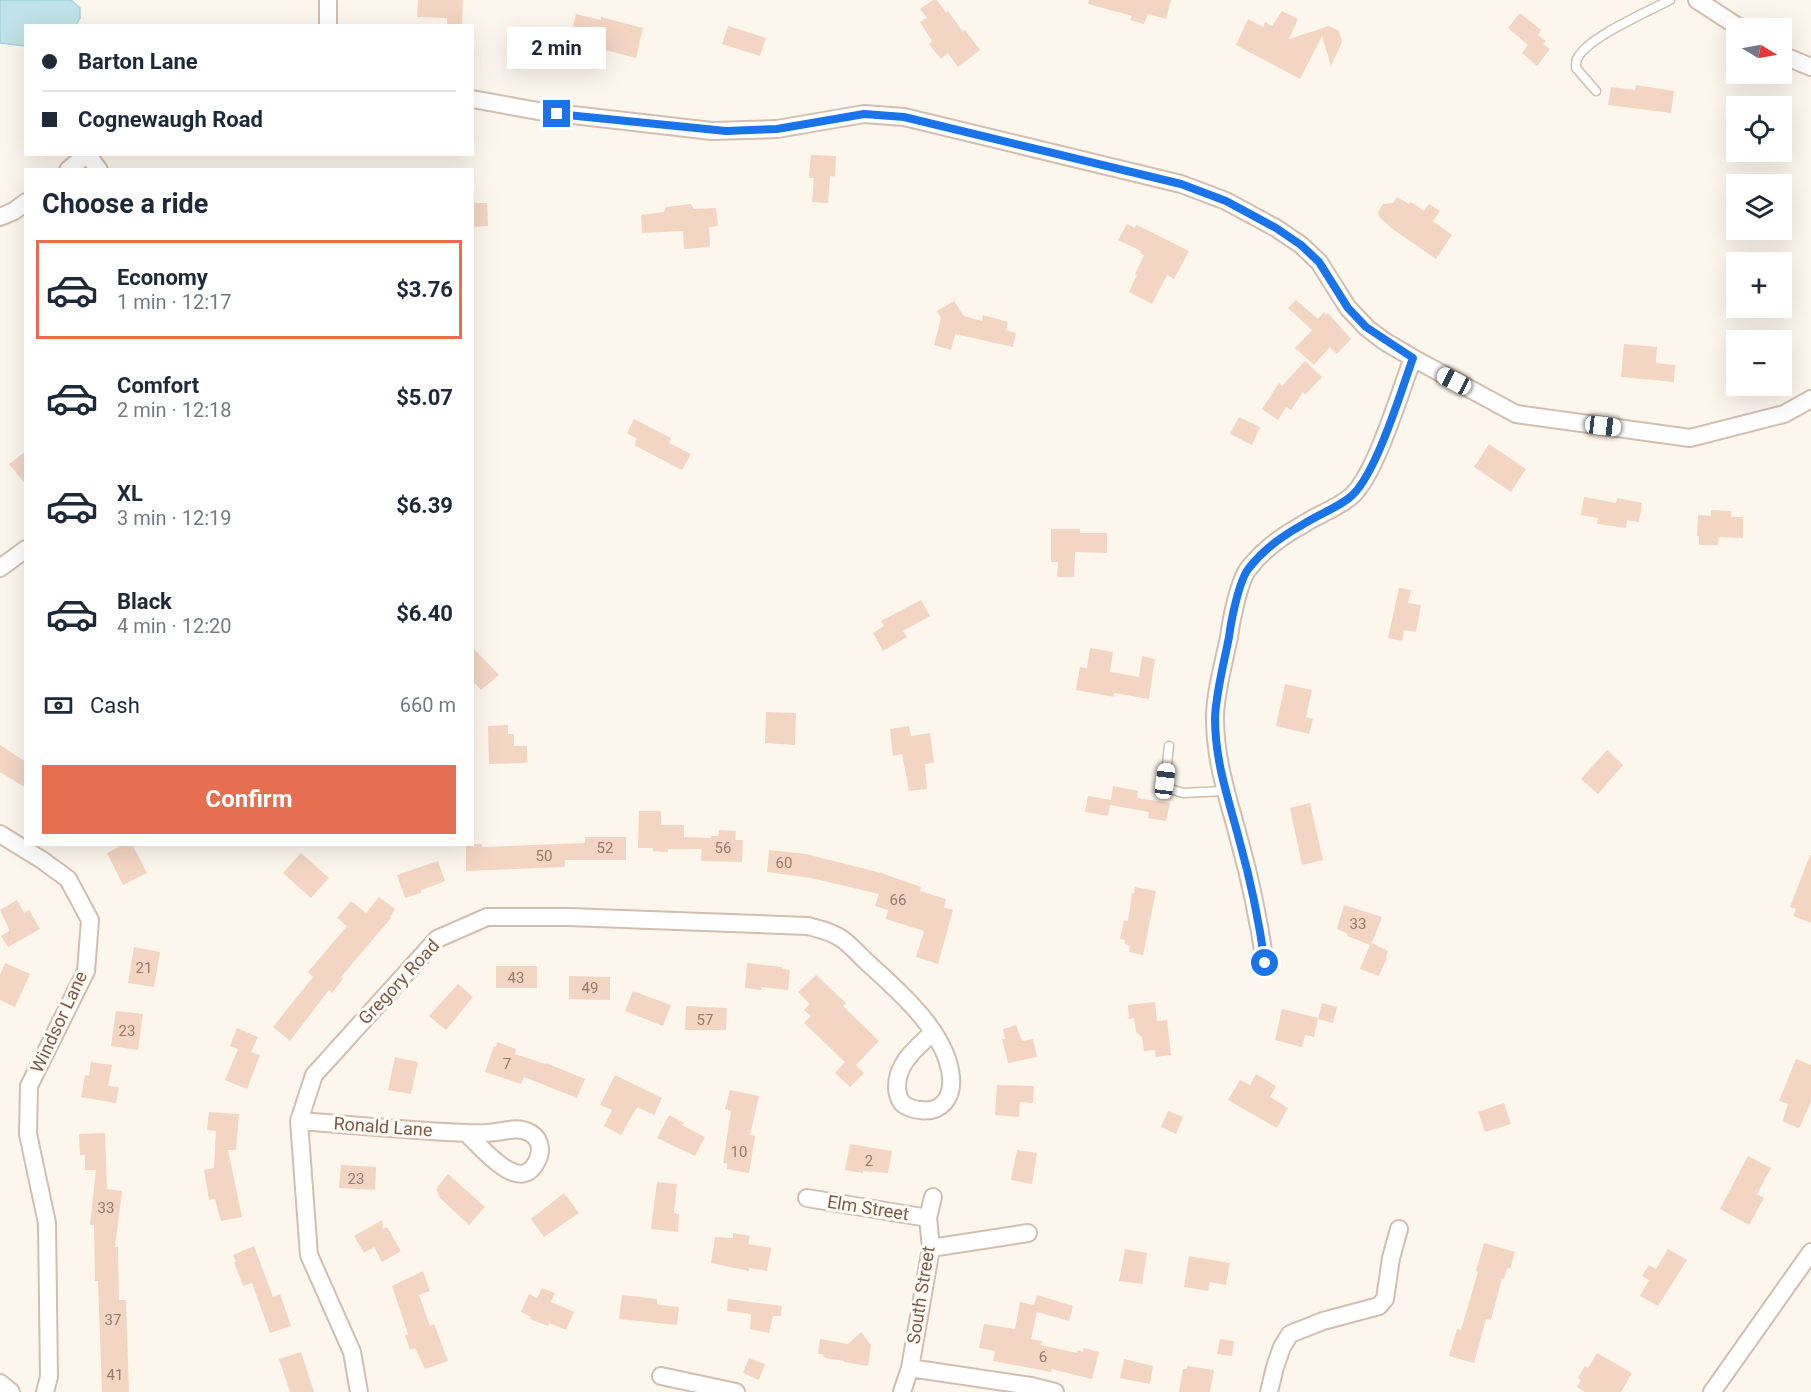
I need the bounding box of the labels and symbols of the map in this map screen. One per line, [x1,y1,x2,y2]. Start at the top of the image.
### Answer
north arrow [1726,18,1792,84]
callout: 2 min [508,27,606,69]
route end [543,100,570,127]
car [1434,365,1474,397]
car [1584,415,1622,437]
car [1154,762,1176,800]
house number: 52 [597,839,613,857]
house number: 56 [715,839,731,857]
house number: 50 [536,847,552,865]
house number: 60 [776,854,792,872]
house number: 66 [890,891,906,909]
house number: 33 [1350,915,1366,933]
street label: Gregory Road [354,935,443,1029]
route start [1251,949,1278,976]
house number: 21 [136,959,152,977]
street label: Windsor Lane [26,968,91,1076]
house number: 43 [508,969,524,987]
house number: 49 [582,979,598,997]
house number: 57 [697,1011,713,1029]
house number: 23 [119,1022,135,1040]
house number: 7 [503,1055,511,1073]
street label: Ronald Lane [333,1113,433,1140]
house number: 10 [731,1143,747,1161]
house number: 2 [865,1152,873,1170]
house number: 23 [348,1170,364,1188]
street label: Elm Street [826,1191,910,1224]
house number: 33 [98,1199,114,1217]
street label: South Street [902,1244,939,1345]
house number: 37 [105,1311,121,1329]
house number: 6 [1039,1348,1047,1366]
house number: 41 [107,1366,123,1384]

